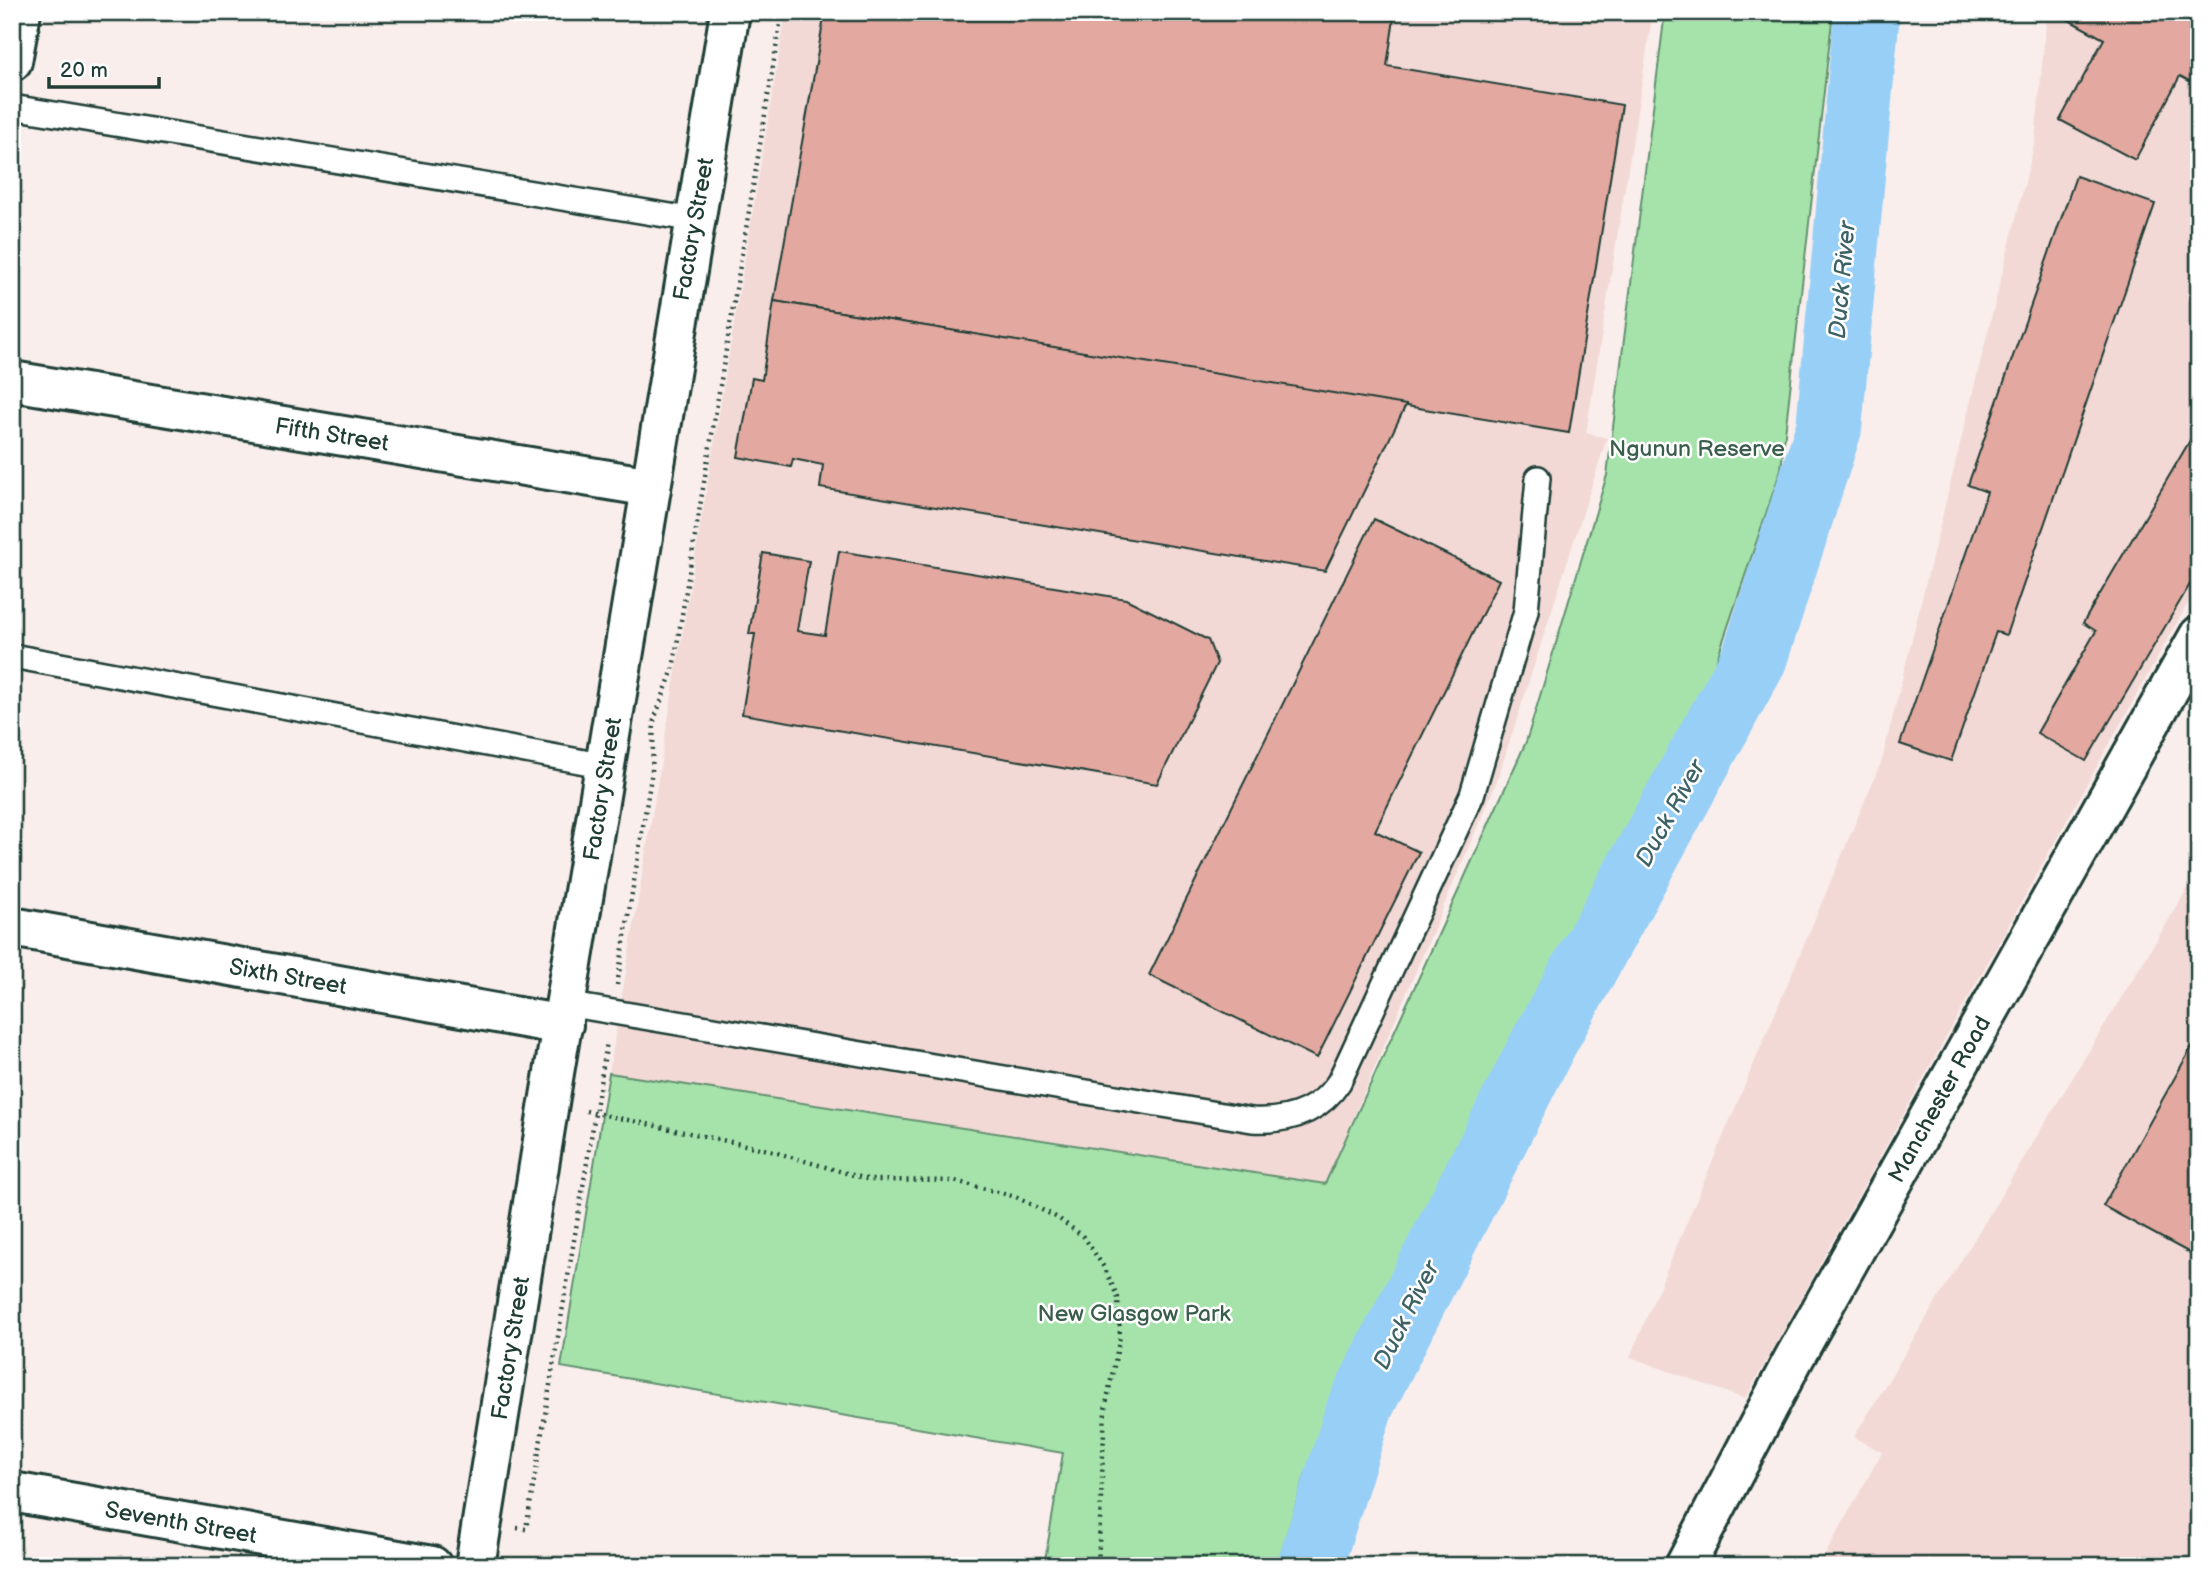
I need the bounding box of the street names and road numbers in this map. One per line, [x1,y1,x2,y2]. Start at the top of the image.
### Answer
street label: Factory Street [668,155,720,303]
street label: Fifth Street [273,412,391,458]
street label: Factory Street [578,715,628,863]
street label: Sixth Street [227,953,349,1001]
street label: Manchester Road [1883,1011,1997,1188]
street label: Factory Street [486,1274,536,1422]
street label: Seventh Street [103,1496,259,1550]

